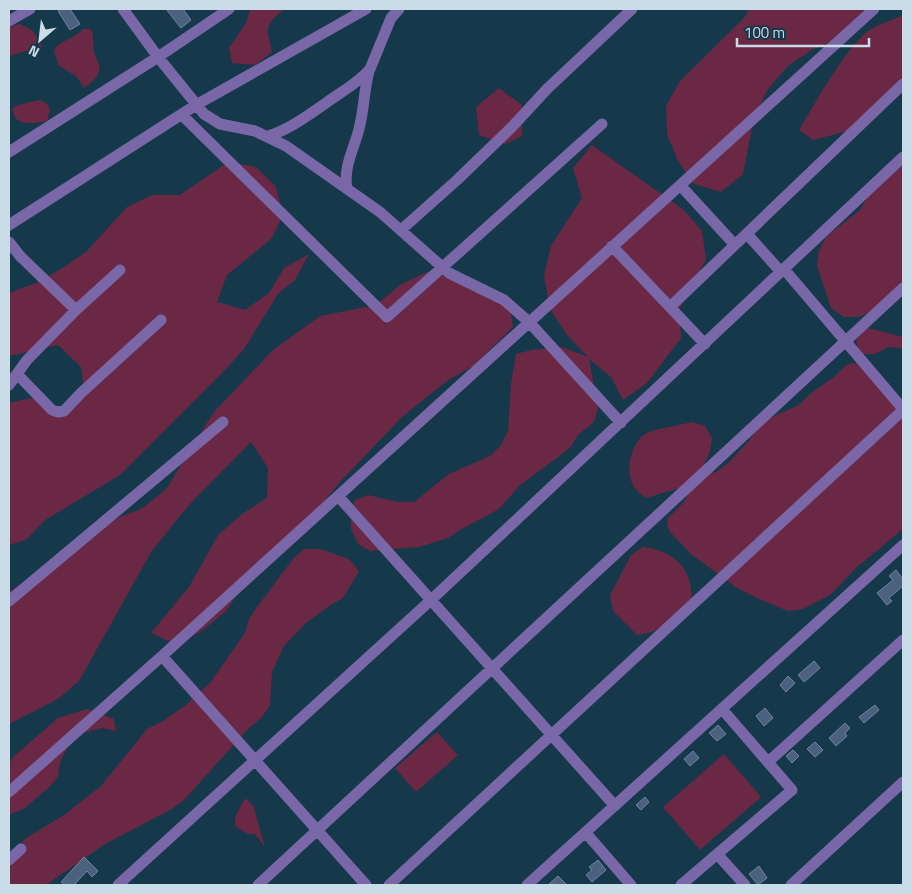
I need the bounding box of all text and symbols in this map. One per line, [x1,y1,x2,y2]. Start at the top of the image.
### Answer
north arrow [15,15,65,65]
scale bar [737,15,870,47]
text: 100 m [744,21,785,44]
text: N [24,40,43,63]

